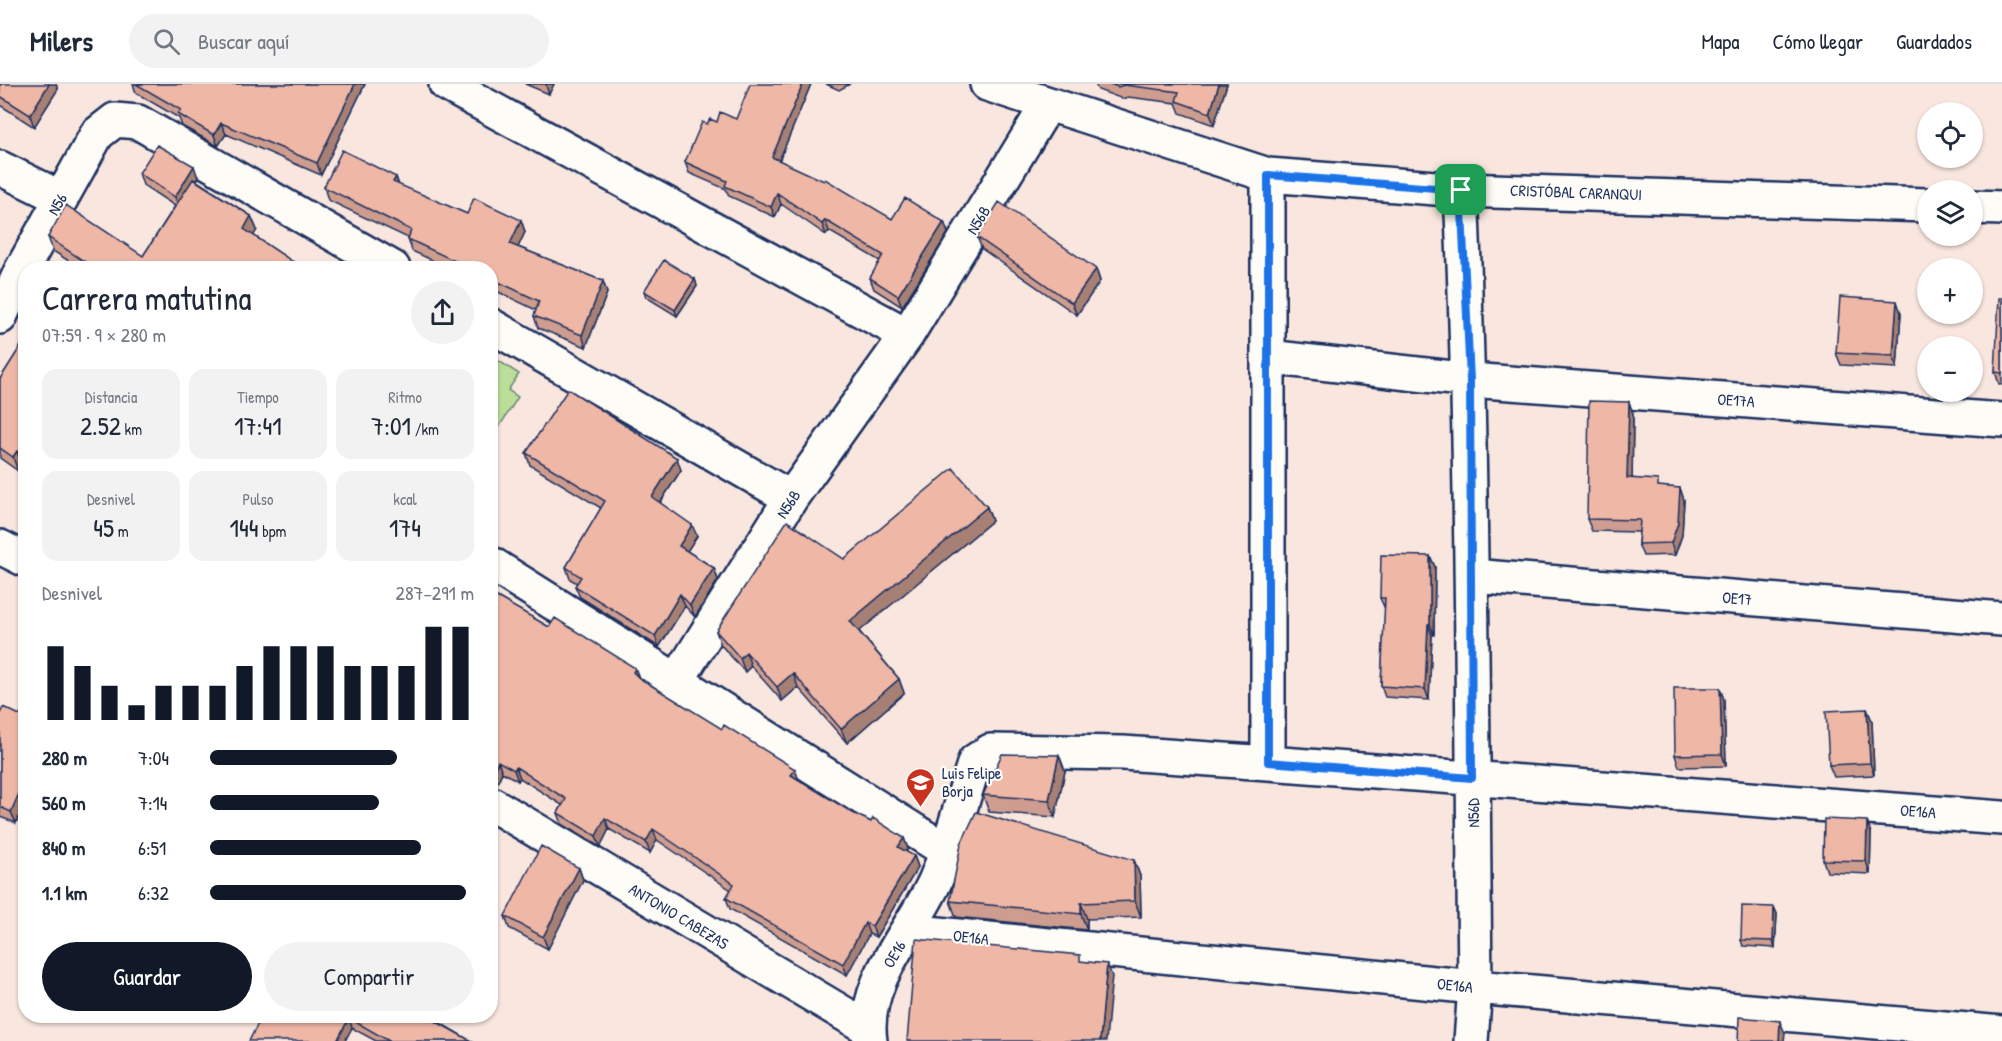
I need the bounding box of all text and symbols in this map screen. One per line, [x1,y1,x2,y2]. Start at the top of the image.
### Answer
search box [129,14,549,68]
text: Milers [30,22,93,60]
icon: search [150,25,183,58]
text: Buscar aquí [198,26,290,56]
text: Mapa [1701,27,1739,56]
text: Cómo llegar [1772,27,1863,56]
text: Guardados [1896,27,1972,56]
map controls [1917,102,1983,402]
button: locate [1917,102,1983,168]
pin [1435,164,1486,215]
icon: arrive [1444,173,1477,206]
street label: CRISTÓBAL CARANQUI [1510,179,1642,205]
button: layers [1917,180,1983,246]
street label: N56 [42,189,72,219]
street label: N56B [961,202,995,238]
button: + [1917,258,1983,324]
text: Carrera matutina [42,276,251,320]
button: share [411,281,474,344]
text: 07:59 · 9 × 280 m [42,321,166,348]
button: − [1917,336,1983,402]
text: Distancia [85,386,137,408]
text: Tiempo [237,386,279,408]
text: Ritmo [388,386,422,408]
street label: OE17A [1717,388,1756,412]
text: 2.52 [80,408,121,443]
text: 17:41 [234,408,282,443]
text: 7:01 [371,408,411,443]
text: km [121,418,142,440]
text: /km [411,418,439,440]
street label: N56B [771,486,805,522]
text: Desnivel [87,488,135,510]
text: Pulso [243,488,273,510]
text: kcal [393,488,417,510]
text: 45 [93,510,114,545]
text: 144 [230,510,258,545]
text: 174 [389,510,421,545]
text: m [114,520,129,542]
text: bpm [258,520,286,542]
text: Desnivel [42,579,102,606]
text: 287–291 m [396,579,474,606]
street label: OE17 [1721,586,1753,610]
text: 280 m [42,744,87,771]
text: 7:04 [138,744,169,771]
place label: Luis Felipe Borja [942,762,1002,802]
school or university icon: Luis Felipe Borja [905,766,937,808]
text: 560 m [42,789,86,816]
text: 7:14 [138,789,167,816]
street label: N56D [1462,798,1484,828]
street label: OE16A [1899,799,1937,823]
text: 840 m [42,834,85,861]
text: 6:51 [138,834,166,861]
street label: ANTONIO CABEZAS [625,878,733,955]
text: 1.1 km [42,879,87,906]
text: 6:32 [138,879,169,906]
street label: OE16A [952,924,990,950]
street label: OE16 [877,936,911,972]
button: Guardar [42,942,252,1011]
button: Compartir [264,942,474,1011]
street label: OE16A [1436,972,1474,998]

